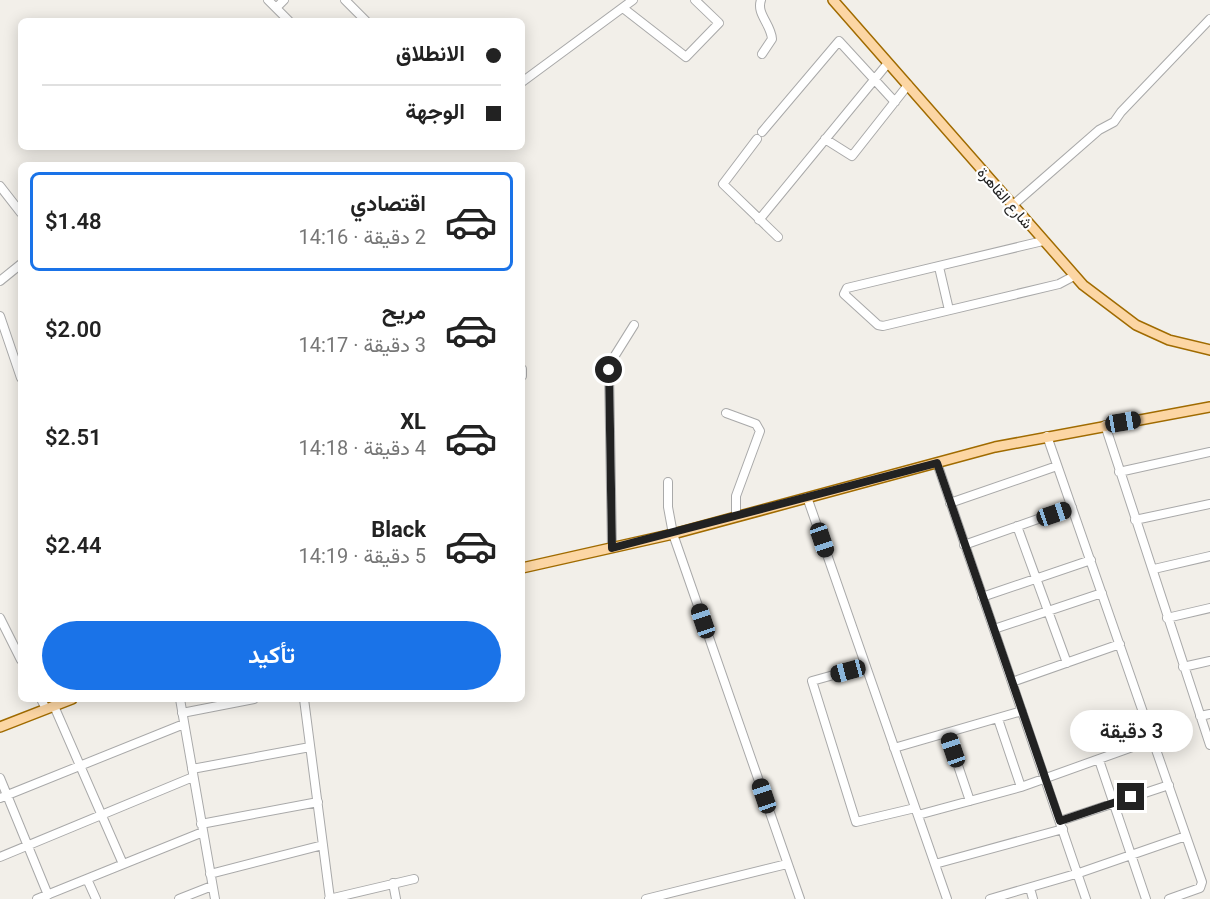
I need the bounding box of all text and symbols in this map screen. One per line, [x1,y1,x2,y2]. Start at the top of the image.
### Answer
text: الانطلاق [396,41,465,66]
text: الوجهة [405,99,465,124]
street label: شارع القاهرة [972,164,1037,234]
text: اقتصادي [350,191,426,216]
icon: car [444,195,498,249]
text: $1.48 [45,209,102,234]
text: 2 دقيقة · 14:16 [299,225,426,249]
text: مريح [382,299,426,324]
icon: car [444,303,498,357]
text: $2.00 [45,317,102,342]
text: 3 دقيقة · 14:17 [299,333,426,357]
route start [595,356,622,383]
text: XL [400,409,426,434]
car [1104,410,1142,434]
icon: car [444,411,498,465]
text: $2.51 [45,425,102,450]
text: 4 دقيقة · 14:18 [299,436,426,460]
car [1034,500,1074,528]
text: Black [371,517,426,542]
icon: car [444,519,498,573]
car [808,520,836,560]
text: $2.44 [45,533,102,558]
text: 5 دقيقة · 14:19 [299,544,426,568]
car [689,601,717,641]
button: تأكيد [42,621,501,690]
car [828,658,868,684]
callout: 3 دقيقة [1070,710,1192,752]
text: 3 دقيقة [1100,719,1163,743]
car [939,730,967,770]
car [750,776,778,816]
route end [1117,783,1144,810]

